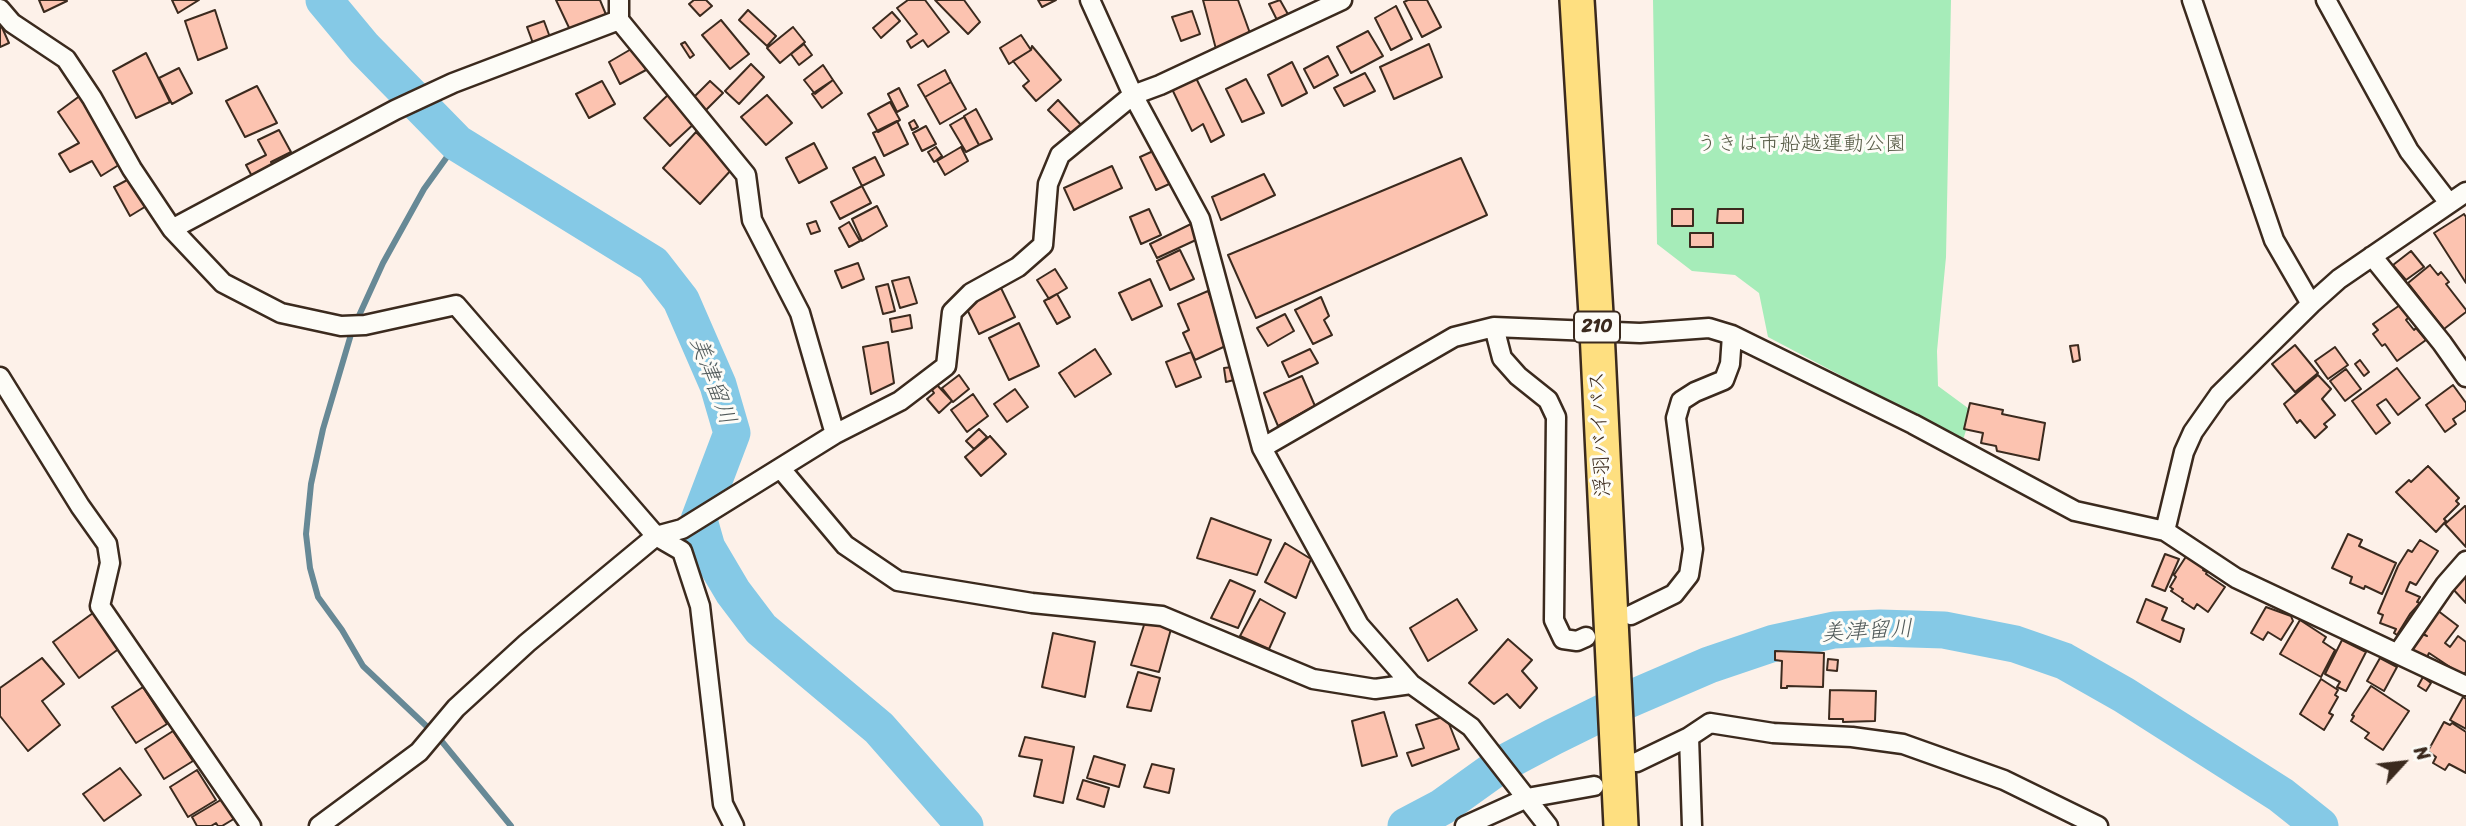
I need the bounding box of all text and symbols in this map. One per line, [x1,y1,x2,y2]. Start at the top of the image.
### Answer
park label: うきは市船越運動公園 [1696,132,1906,158]
road number: 210 [1574,312,1620,342]
water label: 美津留川 [683,333,741,429]
street label: 浮羽バイパス [1585,370,1617,498]
water label: 美津留川 [1820,616,1914,648]
north arrow [2368,728,2438,798]
text: N [2404,740,2440,767]

